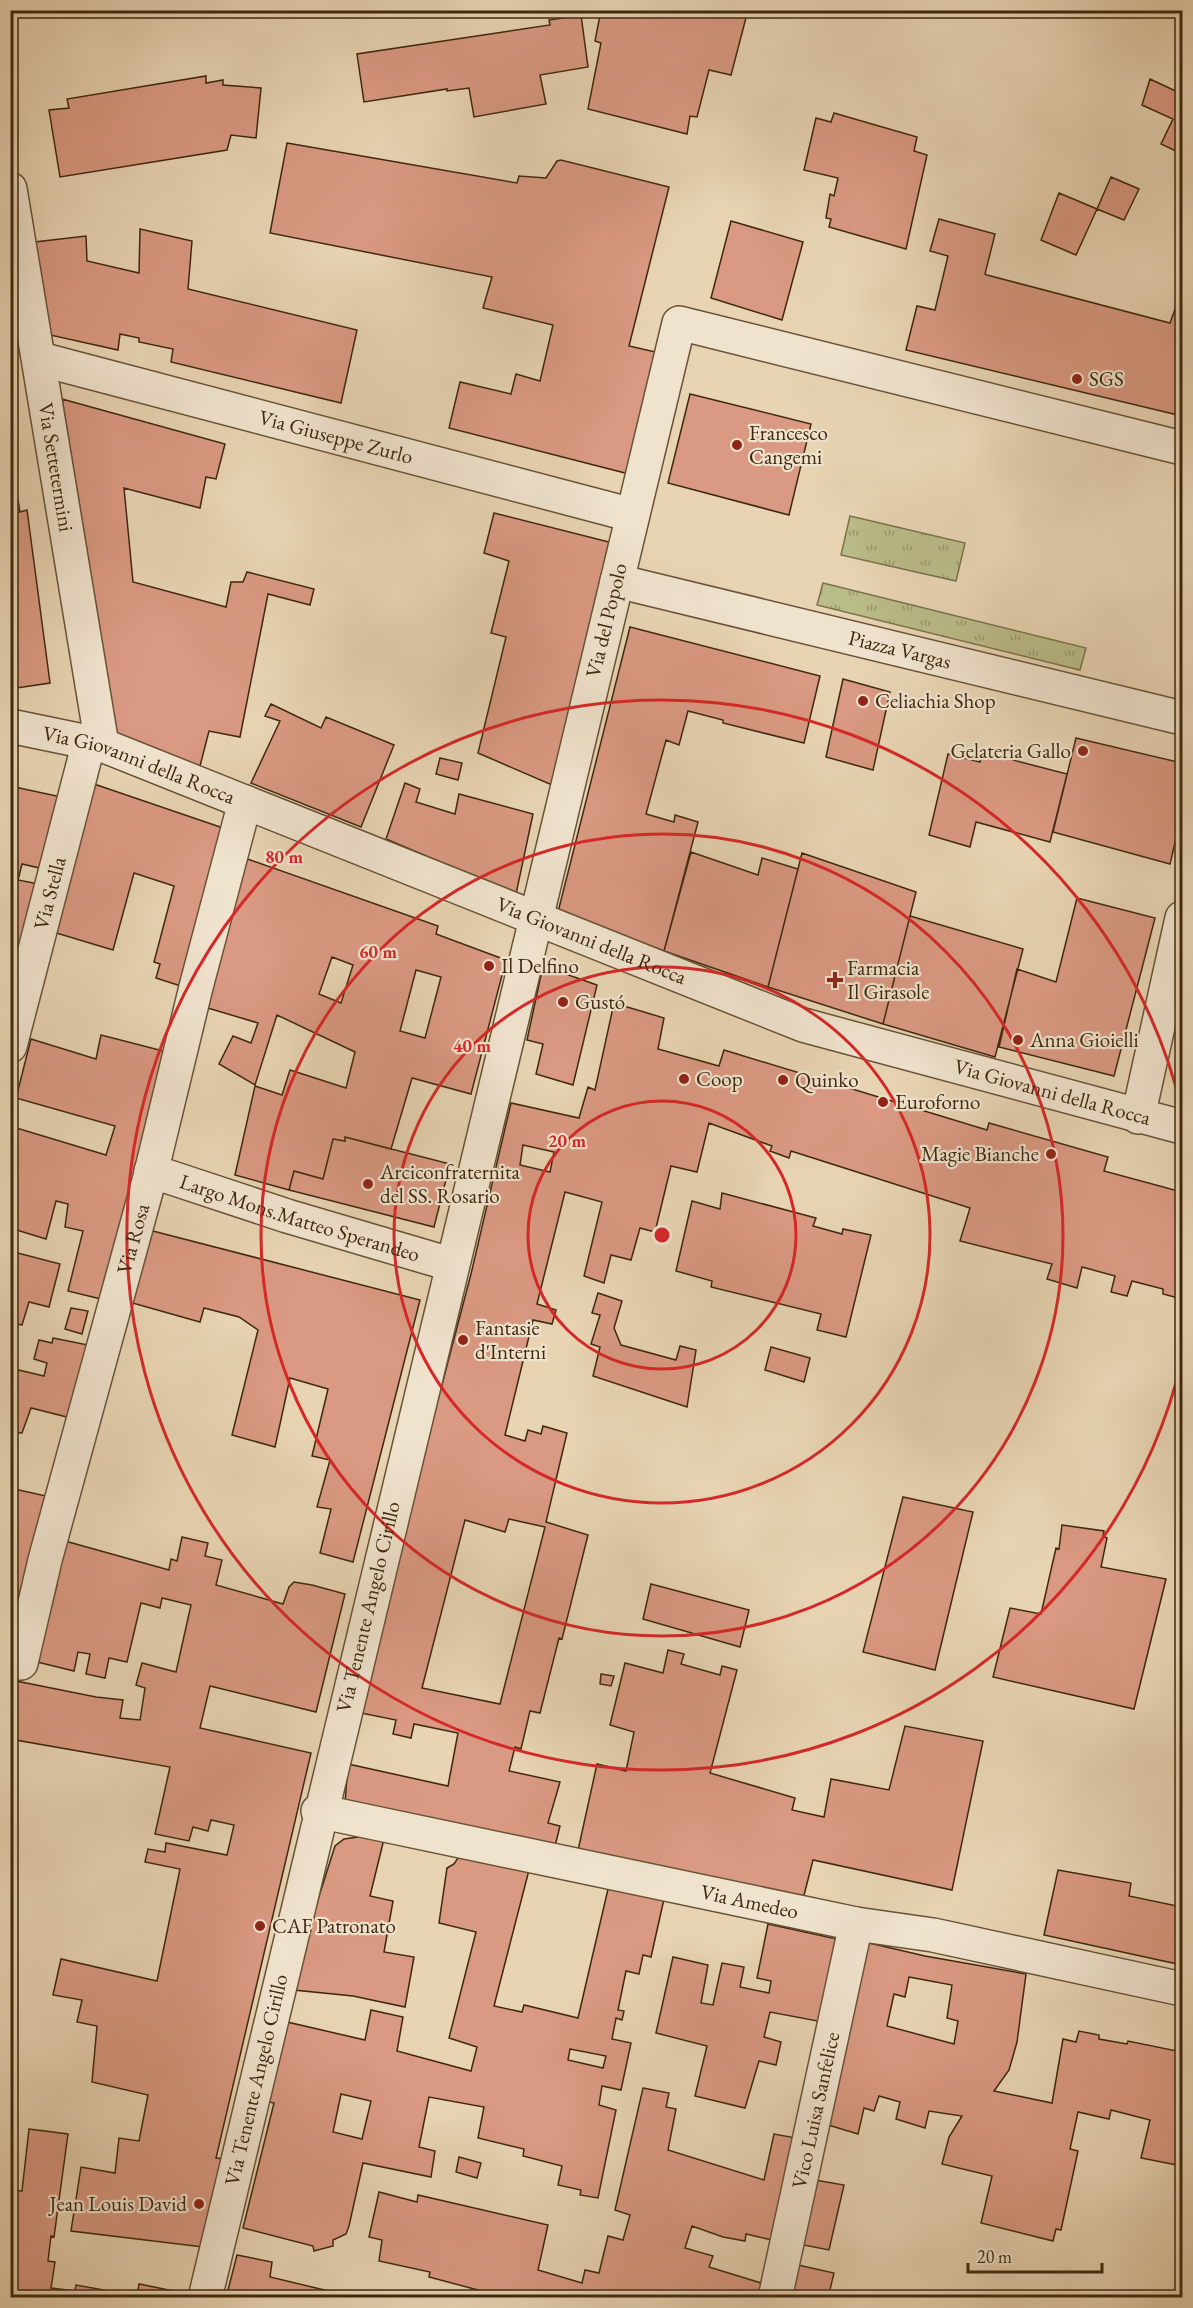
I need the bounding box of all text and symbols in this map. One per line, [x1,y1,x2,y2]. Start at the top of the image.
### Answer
place label: SGS [1089,365,1124,392]
marker: SGS [1070,372,1084,386]
street label: Via Settetermini [33,401,80,534]
street label: Via Giuseppe Zurlo [256,403,416,470]
place label: Francesco Cangemi [749,419,828,470]
marker: Francesco Cangemi [730,438,744,452]
street label: Via del Popolo [579,560,633,680]
street label: Piazza Vargas [846,624,954,675]
place label: Celiachia Shop [875,687,996,714]
marker: Celiachia Shop [856,694,870,708]
street label: Via Giovanni della Rocca [40,719,240,810]
place label: Gelateria Gallo [950,737,1071,764]
marker: Gelateria Gallo [1076,744,1090,758]
text: 80 m [265,845,303,868]
street label: Via Stella [27,853,72,932]
street label: Via Giovanni della Rocca [493,890,691,990]
text: 60 m [359,940,397,963]
place label: Il Delfino [501,952,579,979]
place label: Farmacia Il Girasole [847,954,929,1005]
marker: Il Delfino [482,959,496,973]
marker: Farmacia Il Girasole [828,973,842,987]
place label: Gustó [575,988,625,1015]
marker: Gustó [556,995,570,1009]
place label: Anna Gioielli [1029,1026,1139,1053]
marker: Anna Gioielli [1011,1033,1025,1047]
text: 40 m [453,1034,491,1057]
street label: Via Giovanni della Rocca [951,1052,1154,1131]
place label: Coop [696,1065,743,1092]
place label: Quinko [795,1066,859,1094]
marker: Coop [677,1072,691,1086]
marker: Quinko [776,1073,790,1087]
place label: Euroforno [895,1088,980,1115]
marker: Euroforno [876,1095,890,1109]
text: 20 m [548,1129,586,1152]
place label: Magie Bianche [921,1140,1039,1167]
marker: Magie Bianche [1044,1147,1058,1161]
place label: Arciconfraternita del SS. Rosario [379,1158,521,1209]
street label: Largo Mons.Matteo Sperandeo [176,1167,423,1267]
marker: Arciconfraternita del SS. Rosario [361,1177,375,1191]
street label: Via Rosa [110,1200,155,1277]
centre of rings [652,1225,672,1245]
place label: Fantasie d'Interni [475,1314,546,1365]
marker: Fantasie d'Interni [456,1333,470,1347]
street label: Via Tenente Angelo Cirillo [329,1498,406,1715]
street label: Via Amedeo [698,1878,801,1925]
place label: CAF Patronato [272,1912,396,1939]
marker: CAF Patronato [253,1919,267,1933]
street label: Via Tenente Angelo Cirillo [218,1971,294,2188]
street label: Vico Luisa Sanfelice [785,2029,845,2191]
place label: Jean Louis David [47,2190,187,2217]
marker: Jean Louis David [192,2197,206,2211]
scale bar [968,2236,1102,2274]
text: 20 m [977,2245,1012,2268]

